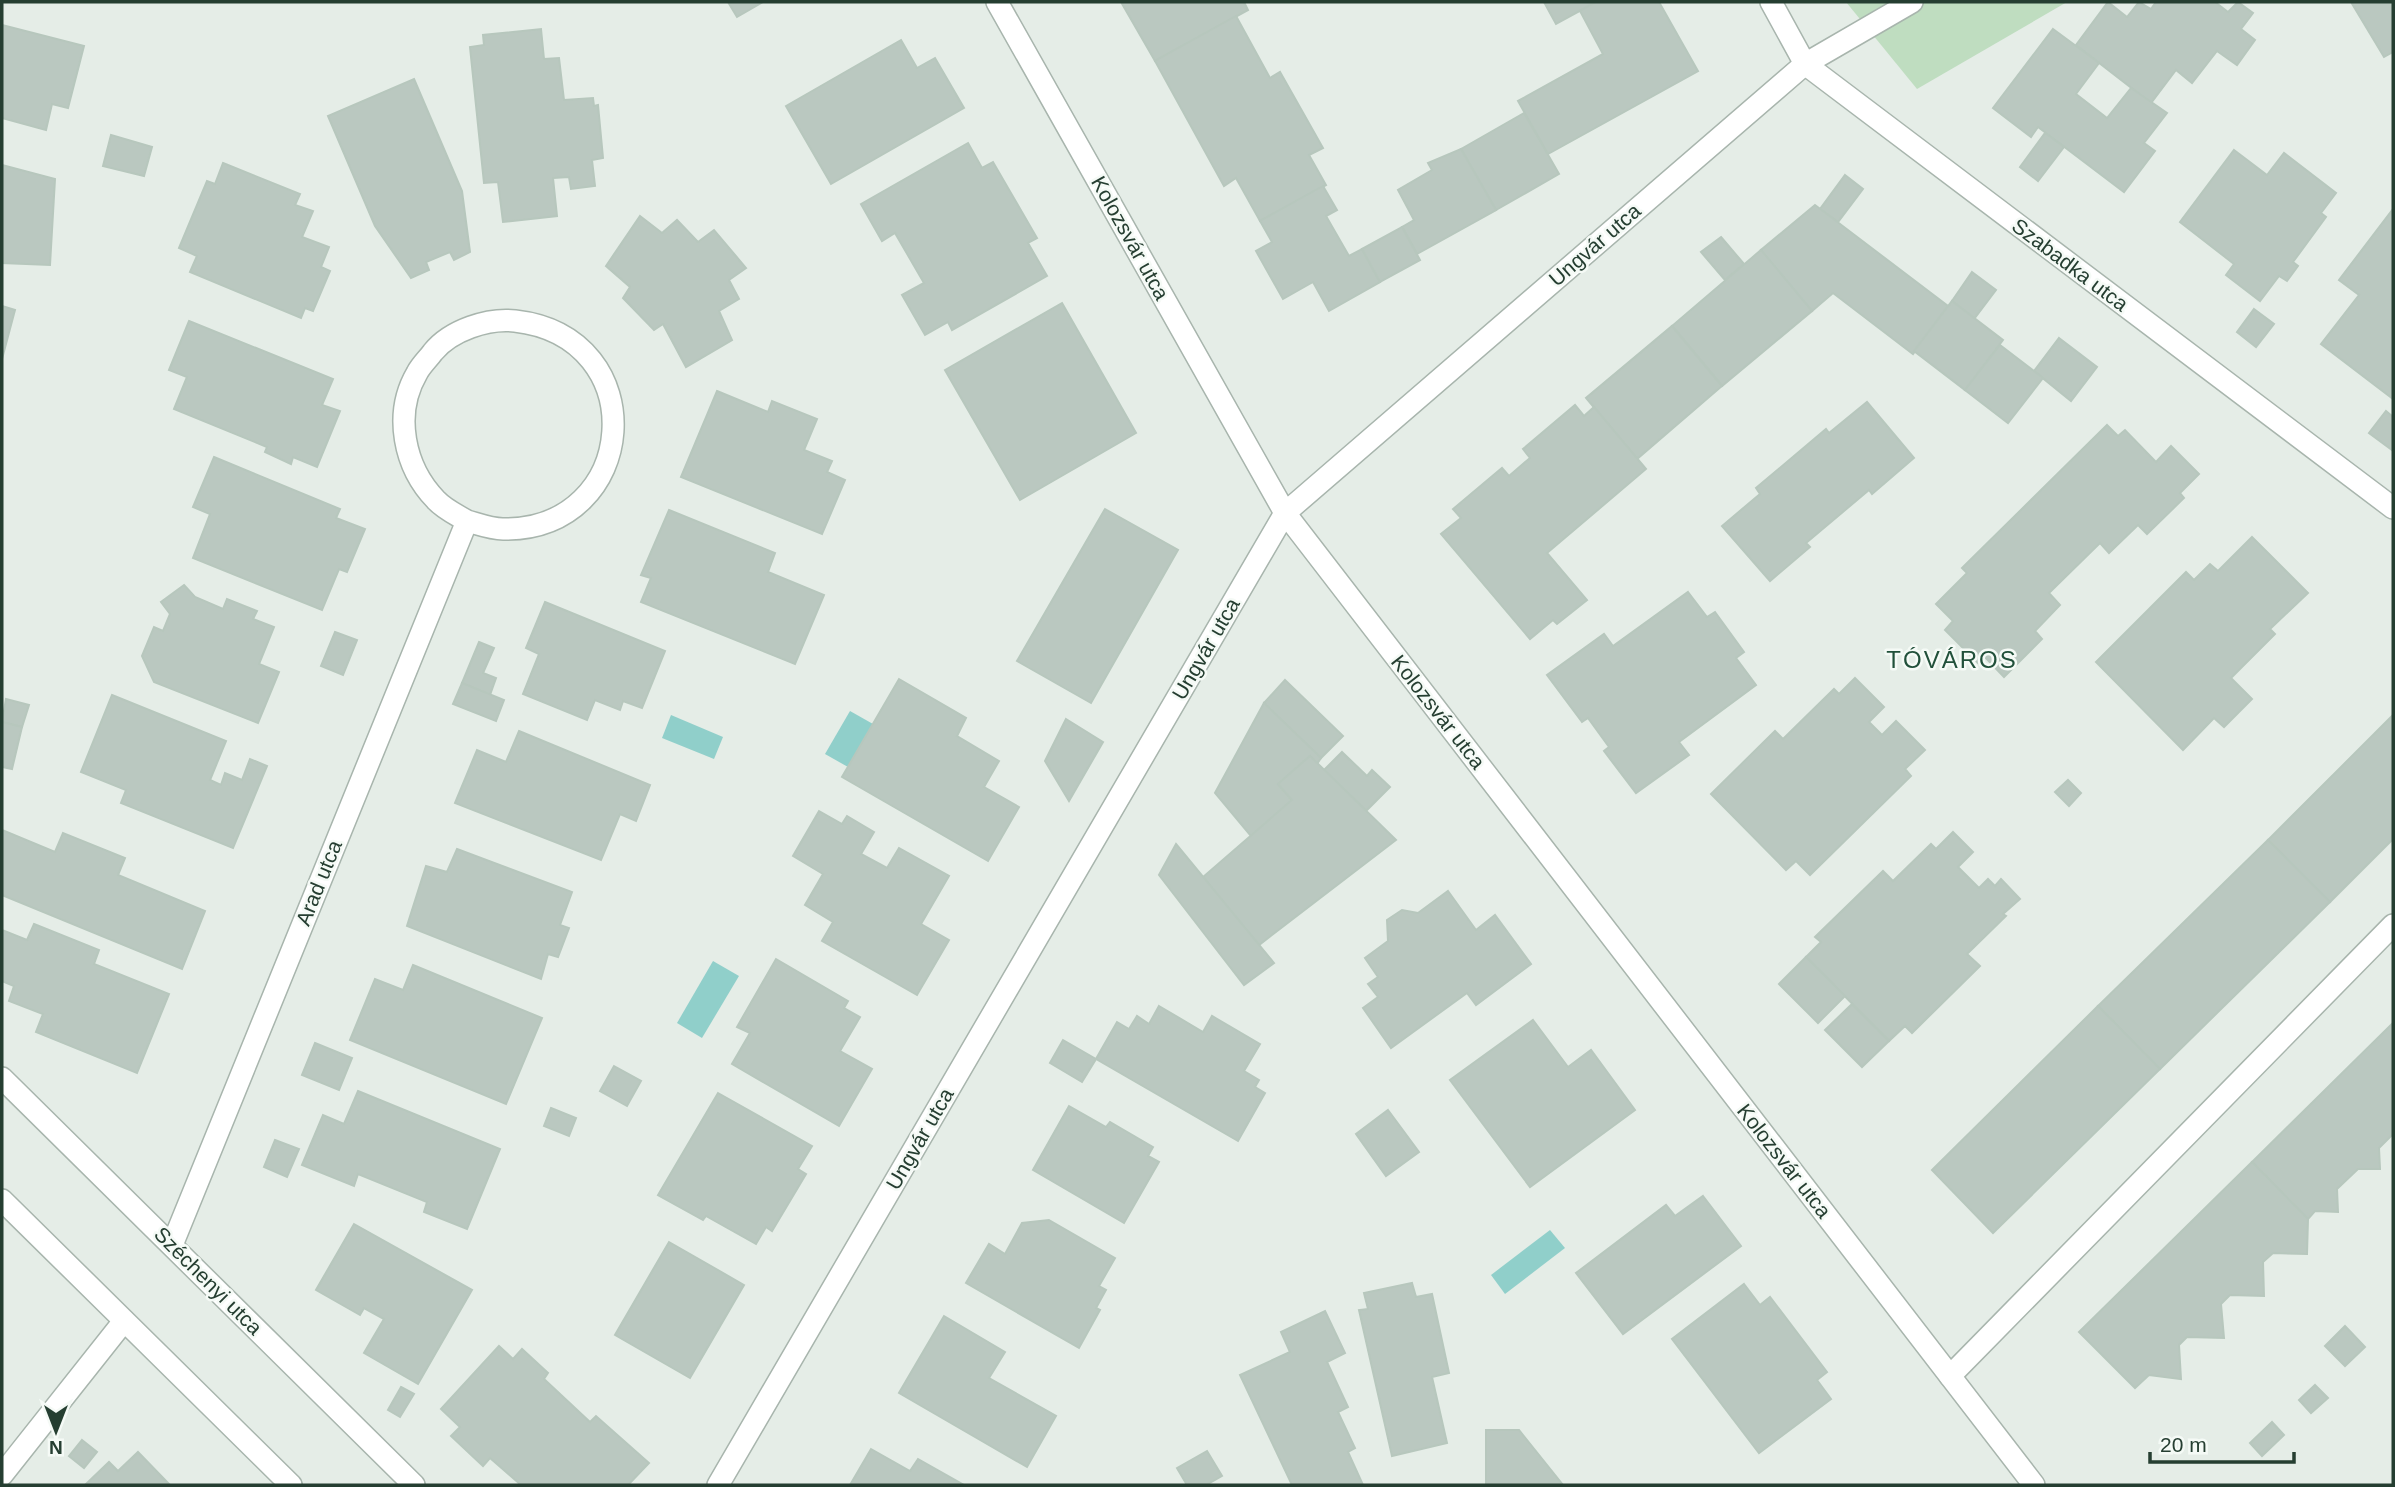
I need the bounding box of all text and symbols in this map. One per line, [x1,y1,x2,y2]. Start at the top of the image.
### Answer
street label: Kolozsvár utca [1087,172,1174,304]
street label: Ungvár utca [1544,199,1645,290]
street label: Szabadka utca [2008,214,2133,316]
street label: Ungvár utca [1167,594,1244,704]
district label: TÓVÁROS [1886,646,2018,673]
street label: Kolozsvár utca [1387,650,1490,773]
street label: Arad utca [291,837,346,929]
street label: Ungvár utca [881,1084,958,1194]
street label: Kolozsvár utca [1733,1099,1836,1222]
street label: Széchenyi utca [150,1222,267,1339]
north arrow [21,1396,91,1466]
scale bar [2150,1420,2294,1464]
text: 20 m [2160,1433,2207,1456]
text: N [49,1437,63,1458]

